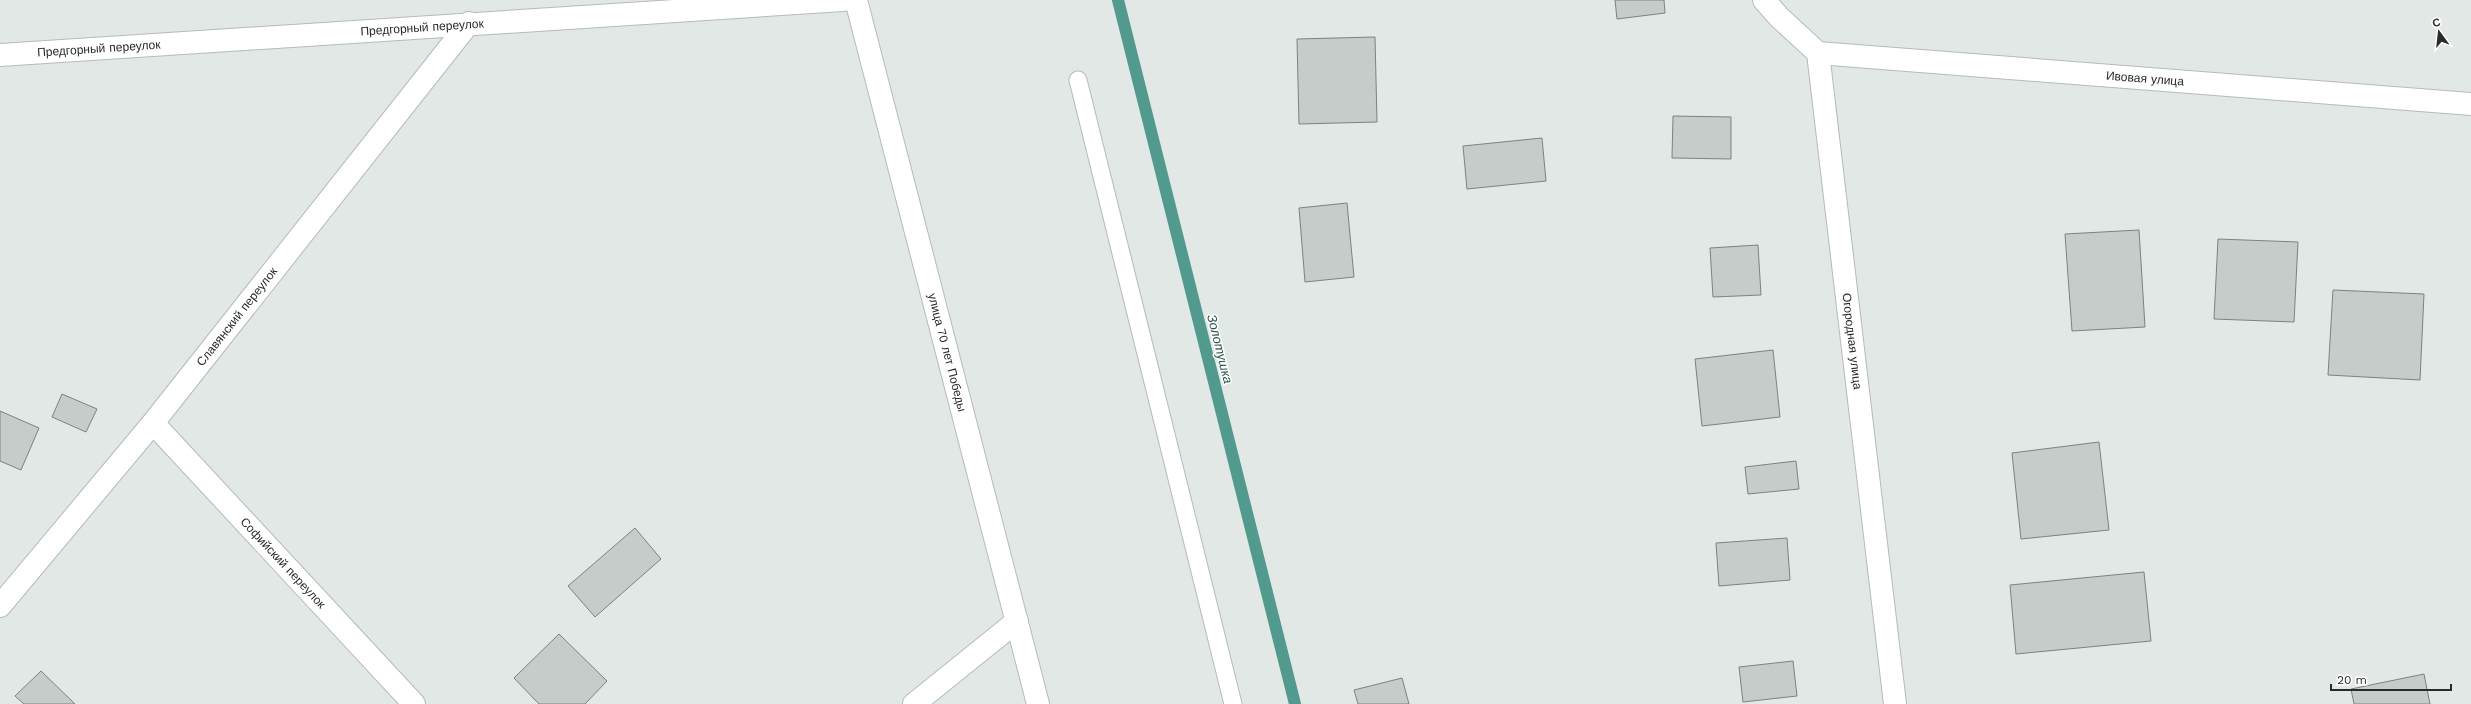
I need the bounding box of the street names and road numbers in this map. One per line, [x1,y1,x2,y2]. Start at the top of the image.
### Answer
street label: Предгорный переулок [360,16,485,38]
street label: Предгорный переулок [37,37,162,60]
street label: Ивовая улица [2106,69,2185,89]
street label: Славянский переулок [194,264,281,369]
street label: улица 70 лет Победы [925,292,969,413]
street label: Огородная улица [1839,292,1865,391]
street label: Софийский переулок [237,515,329,612]

